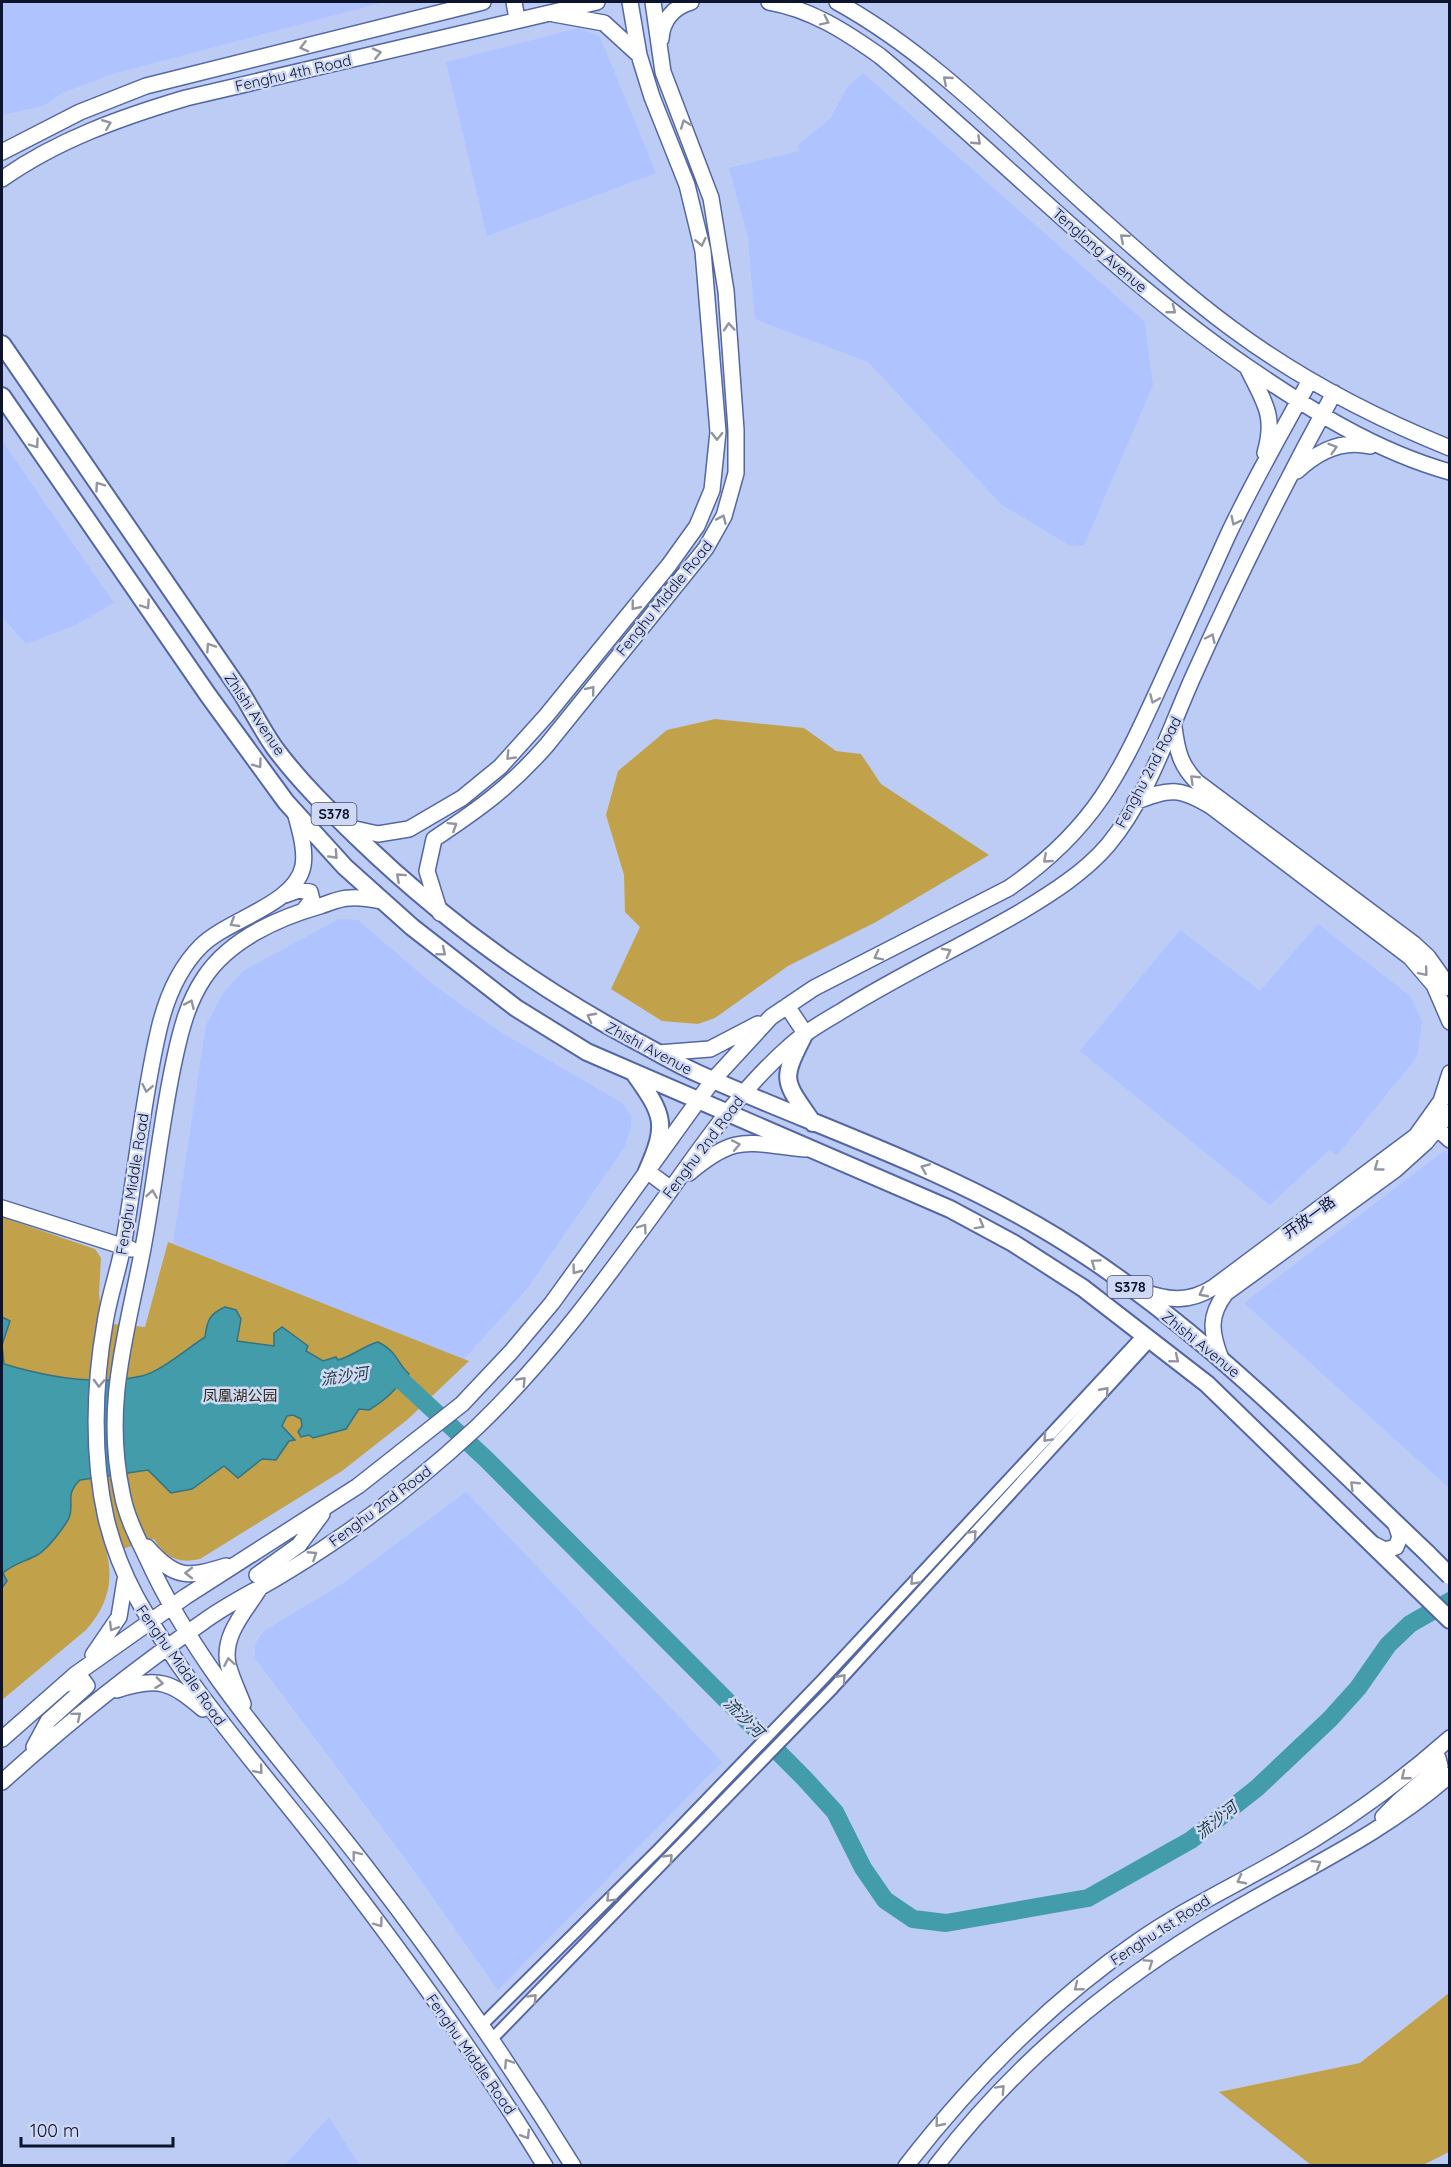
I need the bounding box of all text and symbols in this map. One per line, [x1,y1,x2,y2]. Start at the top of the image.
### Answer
one-way arrow [818,13,829,25]
one-way arrow [299,39,309,52]
one-way arrow [372,47,382,60]
street label: Fenghu 4th Road [233,50,353,96]
one-way arrow [943,76,954,87]
one-way arrow [101,119,112,131]
one-way arrow [679,119,692,130]
one-way arrow [970,134,981,145]
street label: Tenglong Avenue [1049,204,1151,296]
one-way arrow [1120,234,1131,245]
one-way arrow [694,236,707,246]
one-way arrow [1165,303,1176,314]
one-way arrow [723,322,736,331]
one-way arrow [711,431,723,440]
one-way arrow [28,438,39,449]
one-way arrow [1327,443,1338,455]
one-way arrow [95,482,106,493]
one-way arrow [715,515,727,526]
one-way arrow [1230,515,1242,526]
street label: Fenghu Middle Road [612,537,716,659]
one-way arrow [139,598,150,609]
one-way arrow [631,599,642,610]
one-way arrow [1204,633,1216,644]
one-way arrow [206,643,217,654]
street label: Zhishi Avenue [220,669,290,759]
one-way arrow [583,686,594,697]
one-way arrow [1149,693,1161,704]
street label: Fenghu 2nd Road [1111,713,1185,831]
one-way arrow [506,750,517,760]
one-way arrow [251,758,262,769]
one-way arrow [1191,775,1201,786]
road number: S378 [312,803,356,825]
one-way arrow [447,822,457,834]
one-way arrow [327,848,338,858]
one-way arrow [1043,852,1054,863]
one-way arrow [396,873,406,884]
one-way arrow [230,915,240,927]
one-way arrow [435,944,446,955]
one-way arrow [941,948,952,959]
one-way arrow [874,949,885,960]
one-way arrow [1417,965,1428,976]
one-way arrow [183,999,195,1010]
one-way arrow [586,1013,597,1024]
street label: Zhishi Avenue [602,1017,696,1079]
one-way arrow [141,1083,154,1093]
street label: Fenghu 2nd Road [658,1092,748,1202]
street label: Fenghu Middle Road [111,1112,153,1256]
one-way arrow [730,1139,740,1152]
one-way arrow [1373,1159,1384,1170]
one-way arrow [920,1163,931,1175]
one-way arrow [146,1190,158,1199]
street label: 开放一路 [1279,1192,1339,1242]
one-way arrow [973,1218,984,1229]
one-way arrow [636,1224,647,1235]
one-way arrow [1090,1259,1101,1270]
one-way arrow [572,1263,583,1274]
road number: S378 [1108,1276,1152,1298]
one-way arrow [1198,1286,1209,1297]
street label: Zhishi Avenue [1158,1307,1244,1381]
one-way arrow [1168,1351,1179,1362]
water label: 流沙河 [319,1362,372,1389]
one-way arrow [514,1377,525,1388]
one-way arrow [92,1378,105,1387]
park label: 凤凰湖公园 [202,1386,278,1405]
one-way arrow [1098,1387,1109,1397]
one-way arrow [1043,1431,1054,1442]
street label: Fenghu 2nd Road [325,1461,435,1551]
one-way arrow [1350,1481,1361,1492]
one-way arrow [966,1531,977,1541]
one-way arrow [307,1551,317,1563]
one-way arrow [184,1567,193,1579]
one-way arrow [910,1574,921,1585]
street label: Fenghu Middle Road [132,1601,230,1729]
one-way arrow [109,1621,120,1631]
one-way arrow [223,1657,236,1667]
one-way arrow [835,1674,846,1685]
one-way arrow [154,1676,164,1689]
water label: 流沙河 [720,1693,770,1743]
one-way arrow [70,1712,81,1723]
one-way arrow [252,1763,263,1774]
one-way arrow [1401,1769,1412,1780]
water label: 流沙河 [1191,1795,1243,1843]
one-way arrow [353,1850,364,1861]
one-way arrow [662,1855,673,1865]
one-way arrow [1311,1860,1321,1872]
one-way arrow [1236,1873,1247,1884]
one-way arrow [607,1891,617,1902]
street label: Fenghu 1st Road [1107,1891,1213,1969]
one-way arrow [371,1917,382,1928]
one-way arrow [1142,1959,1153,1970]
one-way arrow [1074,1980,1085,1991]
street label: Fenghu Middle Road [422,1990,520,2118]
one-way arrow [525,1994,536,2005]
one-way arrow [504,2059,515,2070]
one-way arrow [993,2085,1004,2096]
scale bar [21,2110,172,2148]
one-way arrow [936,2117,947,2128]
text: 100 m [30,2119,79,2142]
one-way arrow [519,2128,530,2139]

